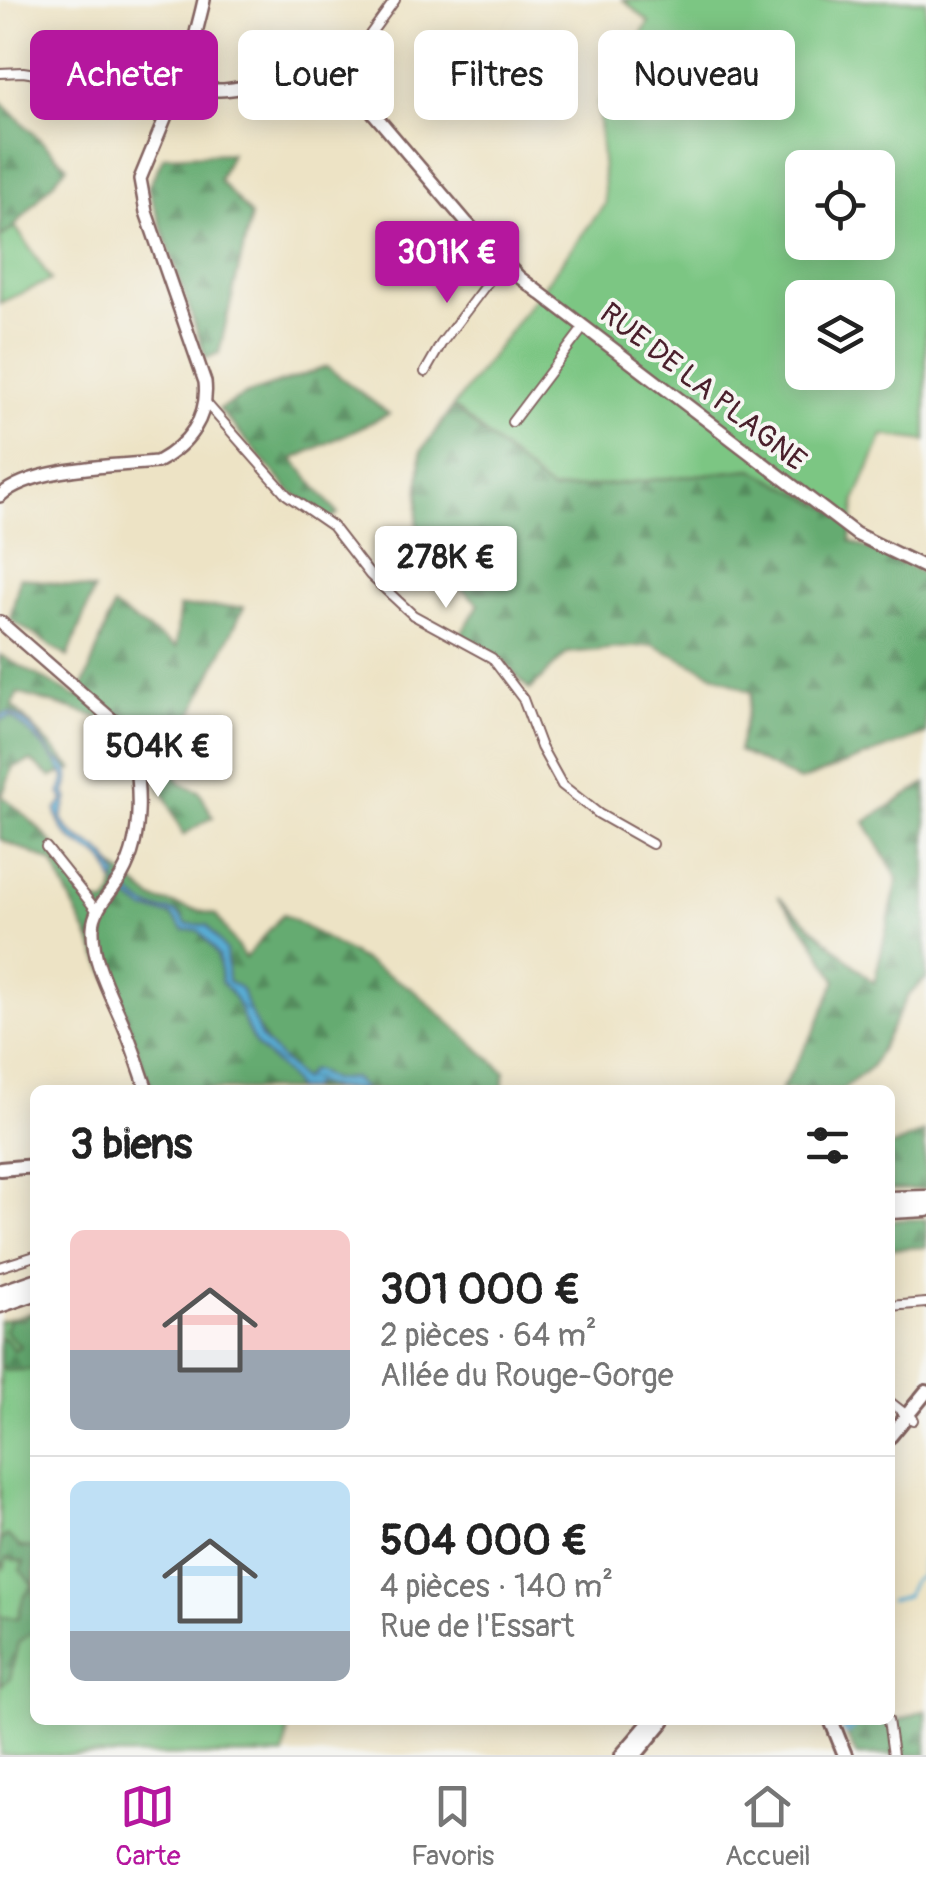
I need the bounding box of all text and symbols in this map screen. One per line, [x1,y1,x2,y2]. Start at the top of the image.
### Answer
chip: Acheter [30,30,218,120]
chip: Louer [238,30,394,120]
chip: Filtres [414,30,578,120]
chip: Nouveau [598,30,795,120]
map controls [785,150,895,390]
button: locate [785,150,895,260]
pin: 301K € [366,221,528,306]
text: 301K € [397,233,497,273]
button: layers [785,280,895,390]
street label: RUE DE LA PLAGNE [592,295,814,479]
pin: 278K € [365,526,527,611]
text: 278K € [397,538,495,578]
pin: 504K € [77,715,239,800]
text: 504K € [105,727,211,767]
icon: filters [800,1118,855,1173]
text: 3 biens [70,1119,192,1171]
text: 301 000 € [380,1264,581,1316]
icon: home [150,1270,270,1390]
text: 2 pièces · 64 m² [380,1316,597,1356]
text: Allée du Rouge-Gorge [380,1356,673,1396]
text: 504 000 € [380,1515,588,1567]
icon: home [150,1521,270,1641]
text: 4 pièces · 140 m² [380,1567,613,1607]
text: Rue de l'Essart [380,1607,574,1647]
tab: Carte [115,1779,181,1874]
tab: Favoris [411,1779,494,1874]
tab: Accueil [725,1779,811,1874]

